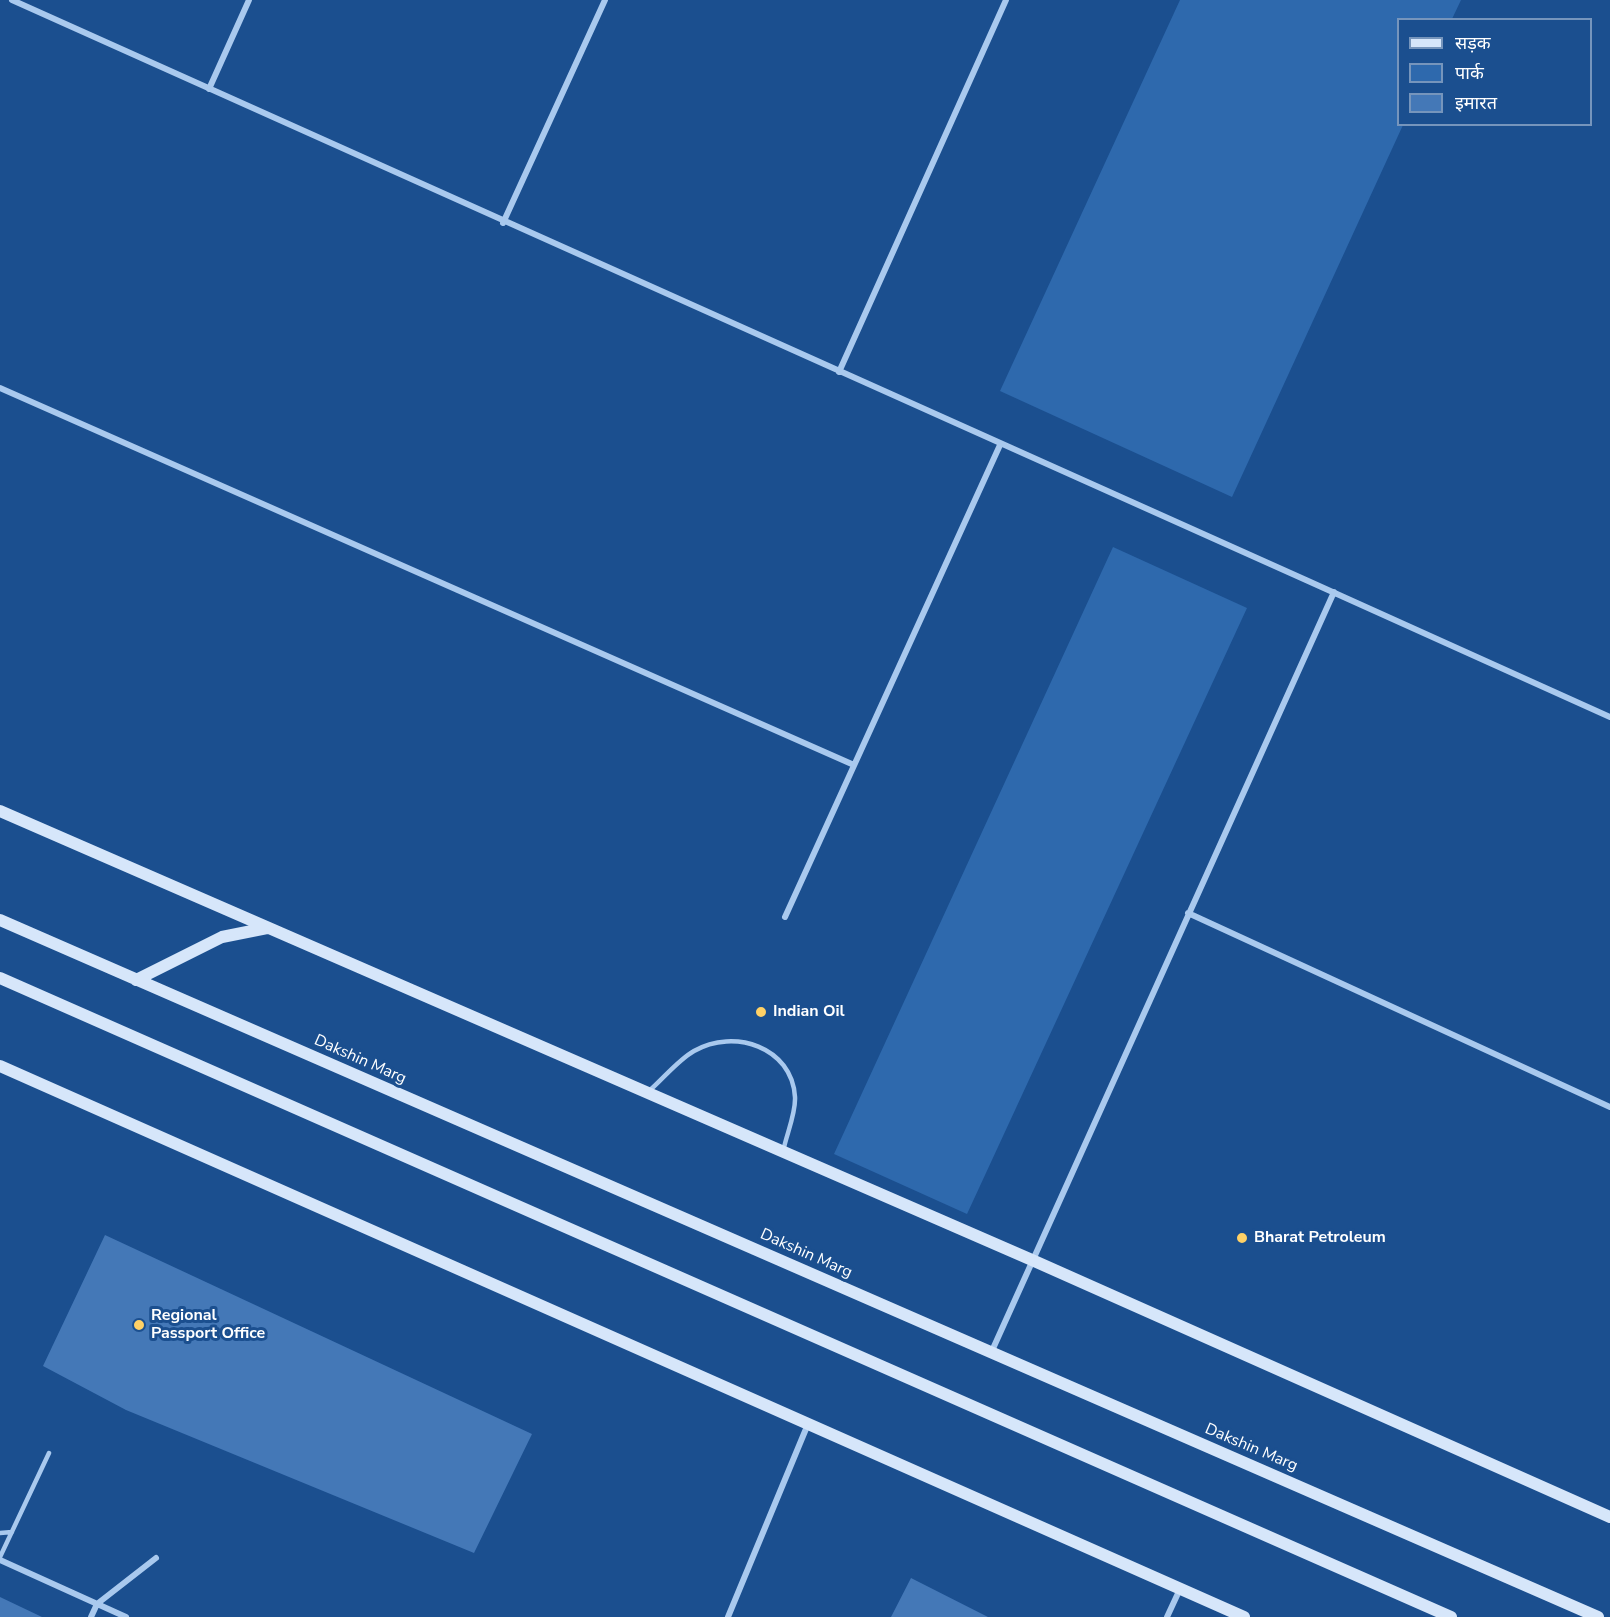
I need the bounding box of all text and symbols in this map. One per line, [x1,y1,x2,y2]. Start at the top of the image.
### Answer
legend [1397,18,1592,126]
text: सड़क [1455,31,1491,55]
text: पार्क [1455,61,1484,85]
text: इमारत [1455,91,1497,115]
place label: Indian Oil [773,1002,845,1022]
marker: Indian Oil [754,1005,768,1019]
street label: Dakshin Marg [311,1031,409,1089]
street label: Dakshin Marg [757,1225,855,1283]
place label: Bharat Petroleum [1254,1228,1386,1248]
marker: Bharat Petroleum [1235,1231,1249,1245]
place label: Regional Passport Office [151,1306,265,1344]
marker: Regional Passport Office [132,1318,146,1332]
street label: Dakshin Marg [1202,1420,1300,1476]

